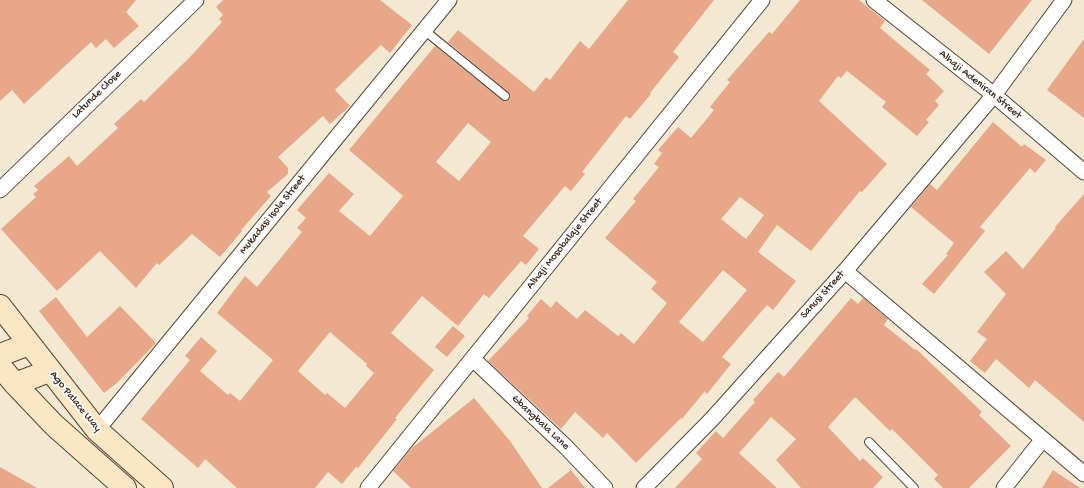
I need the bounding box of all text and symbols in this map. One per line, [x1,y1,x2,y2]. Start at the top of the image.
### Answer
street label: Alhaji Adeniran Street [936,48,1024,122]
street label: Latunde Close [70,68,124,122]
street label: Mukadasi Isola Street [237,173,309,257]
street label: Alhaji Mosobalaje Street [524,196,606,292]
street label: Sanusi Street [798,268,848,322]
street label: Ago Palace Way [46,369,104,435]
street label: Gbangbala Lane [508,393,572,453]

